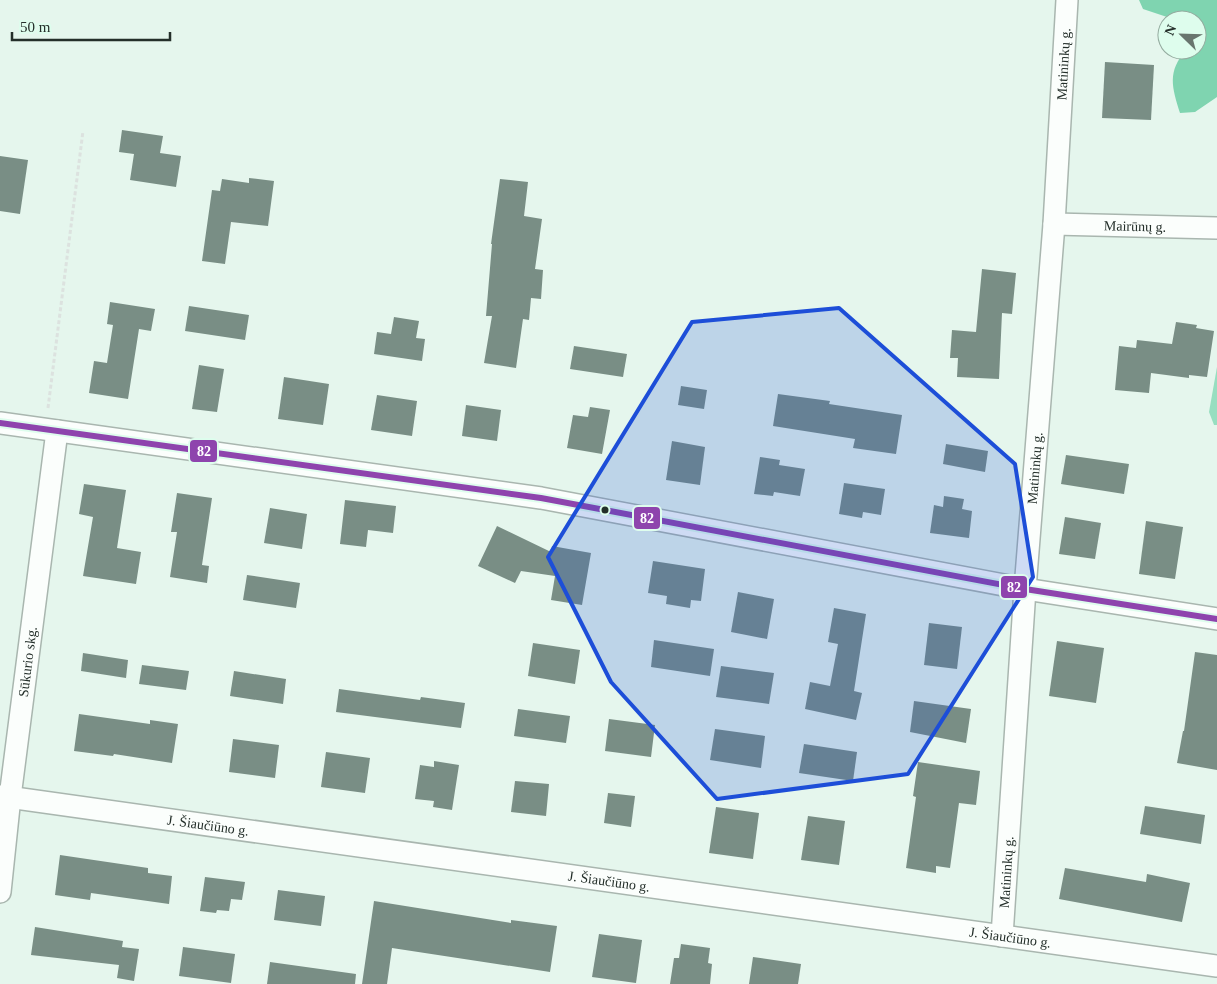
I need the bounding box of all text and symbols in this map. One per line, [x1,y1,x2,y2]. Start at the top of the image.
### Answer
scale bar [12,10,170,42]
north arrow [1157,10,1207,60]
text: 50 m [20,19,51,35]
text: N [1162,23,1179,38]
street label: Matininkų g. [1054,28,1073,101]
street label: Mairūnų g. [1104,218,1166,234]
street label: Matininkų g. [1024,431,1045,505]
line badge: 82 [189,439,218,463]
text: 82 [197,444,211,459]
unlabelled marker [600,505,610,515]
line badge: 82 [633,506,661,530]
text: 82 [640,511,654,526]
line badge: 82 [1000,575,1028,599]
text: 82 [1007,580,1021,595]
street label: Sūkurio skg. [15,626,39,698]
street label: J. Šiaučiūno g. [166,812,250,838]
street label: Matininkų g. [996,836,1016,909]
street label: J. Šiaučiūno g. [567,868,651,894]
street label: J. Šiaučiūno g. [968,924,1052,950]

